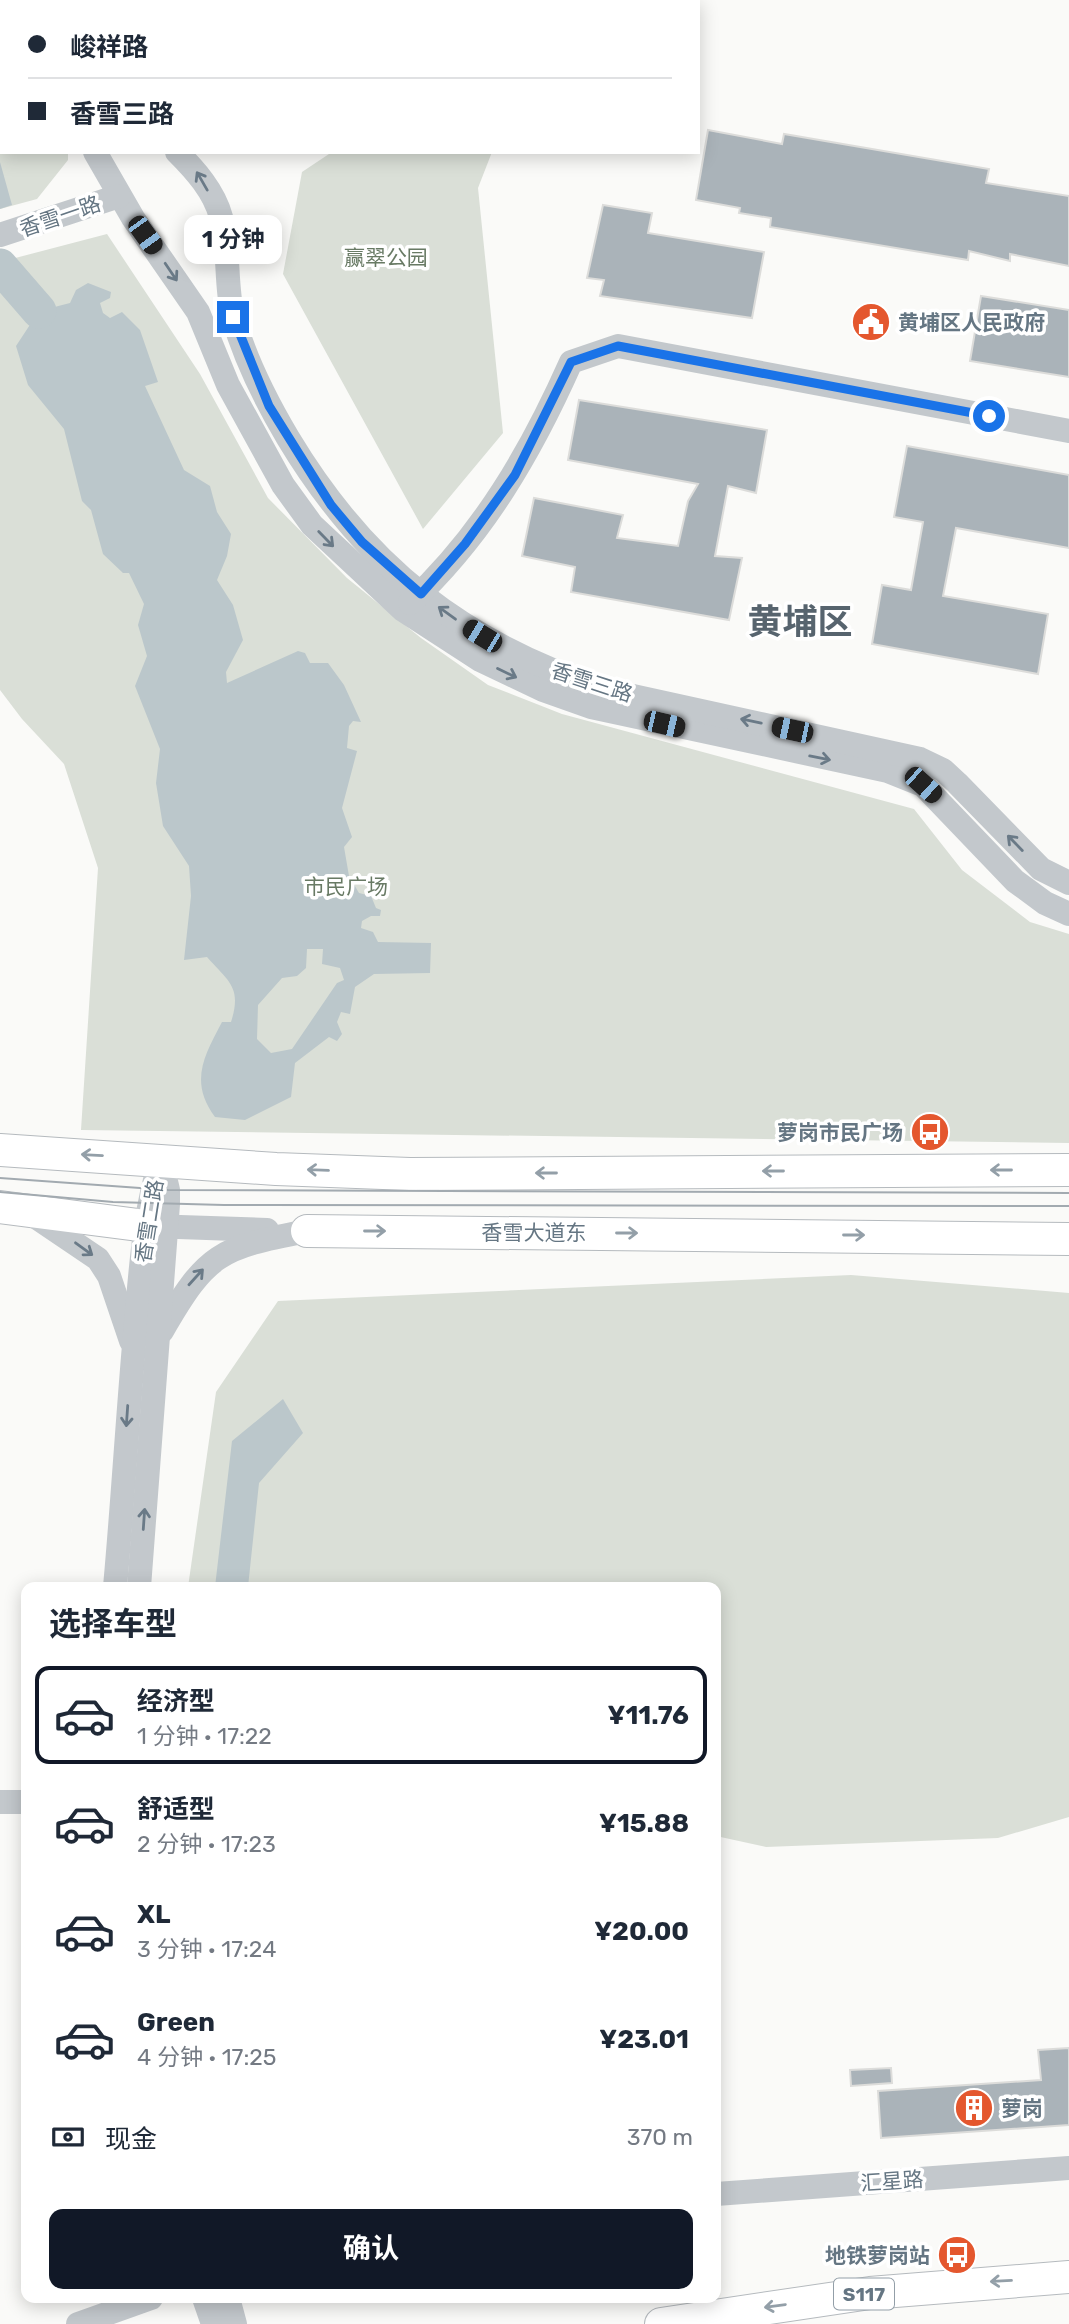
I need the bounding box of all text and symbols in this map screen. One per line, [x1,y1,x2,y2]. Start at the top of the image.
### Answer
text: 峻祥路 [70,32,148,63]
text: 香雪三路 [70,99,174,130]
one-way arrow [195,171,209,191]
street label: 香雪一路 [16,191,104,241]
car [125,212,166,258]
callout: 1 分钟 [184,216,282,264]
text: 1 分钟 [202,225,264,253]
park label: 赢翠公园 [344,245,428,270]
one-way arrow [164,261,178,281]
route end [217,301,249,333]
public building icon: 黄埔区人民政府 [850,301,892,343]
place label: 黄埔区人民政府 [898,310,1045,335]
route start [973,400,1005,432]
one-way arrow [317,530,334,547]
district label: 黄埔区 [747,601,853,643]
one-way arrow [438,606,457,621]
car [459,616,506,656]
street label: 香雪三路 [548,657,636,707]
one-way arrow [496,667,517,681]
car [642,709,687,739]
one-way arrow [740,714,763,728]
car [770,715,815,745]
one-way arrow [808,752,831,766]
car [901,763,946,807]
one-way arrow [1007,834,1024,851]
park label: 市民广场 [304,874,388,899]
bus stop icon: 萝岗市民广场 [909,1111,951,1153]
place label: 萝岗市民广场 [777,1120,903,1145]
one-way arrow [81,1149,104,1162]
one-way arrow [990,1163,1013,1177]
one-way arrow [307,1164,330,1177]
one-way arrow [762,1164,785,1178]
one-way arrow [535,1166,558,1180]
street label: 香雪二路 [130,1178,168,1264]
street label: 香雪大道东 [482,1220,587,1245]
one-way arrow [363,1224,386,1238]
one-way arrow [615,1226,638,1240]
one-way arrow [843,1228,866,1242]
one-way arrow [74,1242,93,1256]
one-way arrow [188,1268,204,1286]
one-way arrow [120,1405,133,1428]
one-way arrow [138,1508,151,1531]
text: 选择车型 [49,1605,177,1643]
icon: car [53,1684,116,1747]
text: 经济型 [137,1686,215,1717]
text: ¥11.76 [608,1700,689,1731]
text: 1 分钟 · 17:22 [137,1722,272,1750]
icon: car [53,1792,116,1855]
text: 舒适型 [137,1794,215,1825]
text: ¥15.88 [599,1808,689,1839]
text: 2 分钟 · 17:23 [137,1830,276,1858]
text: XL [137,1899,170,1930]
icon: car [53,1900,116,1963]
text: ¥20.00 [594,1916,689,1947]
text: 3 分钟 · 17:24 [137,1935,276,1963]
text: Green [137,2007,215,2038]
icon: car [53,2008,116,2071]
text: ¥23.01 [599,2024,689,2055]
text: 4 分钟 · 17:25 [137,2043,276,2071]
building icon: 萝岗 [953,2087,995,2129]
place label: 萝岗 [1001,2096,1043,2121]
icon: cash [49,2118,87,2156]
text: 370 m [627,2123,693,2151]
text: 现金 [105,2124,157,2155]
street label: 汇星路 [860,2166,924,2196]
button: 确认 [49,2209,693,2289]
bus stop icon: 地铁萝岗站 [936,2234,978,2276]
place label: 地铁萝岗站 [825,2243,930,2268]
one-way arrow [990,2275,1013,2288]
road number: S117 [834,2278,894,2310]
one-way arrow [764,2300,787,2313]

